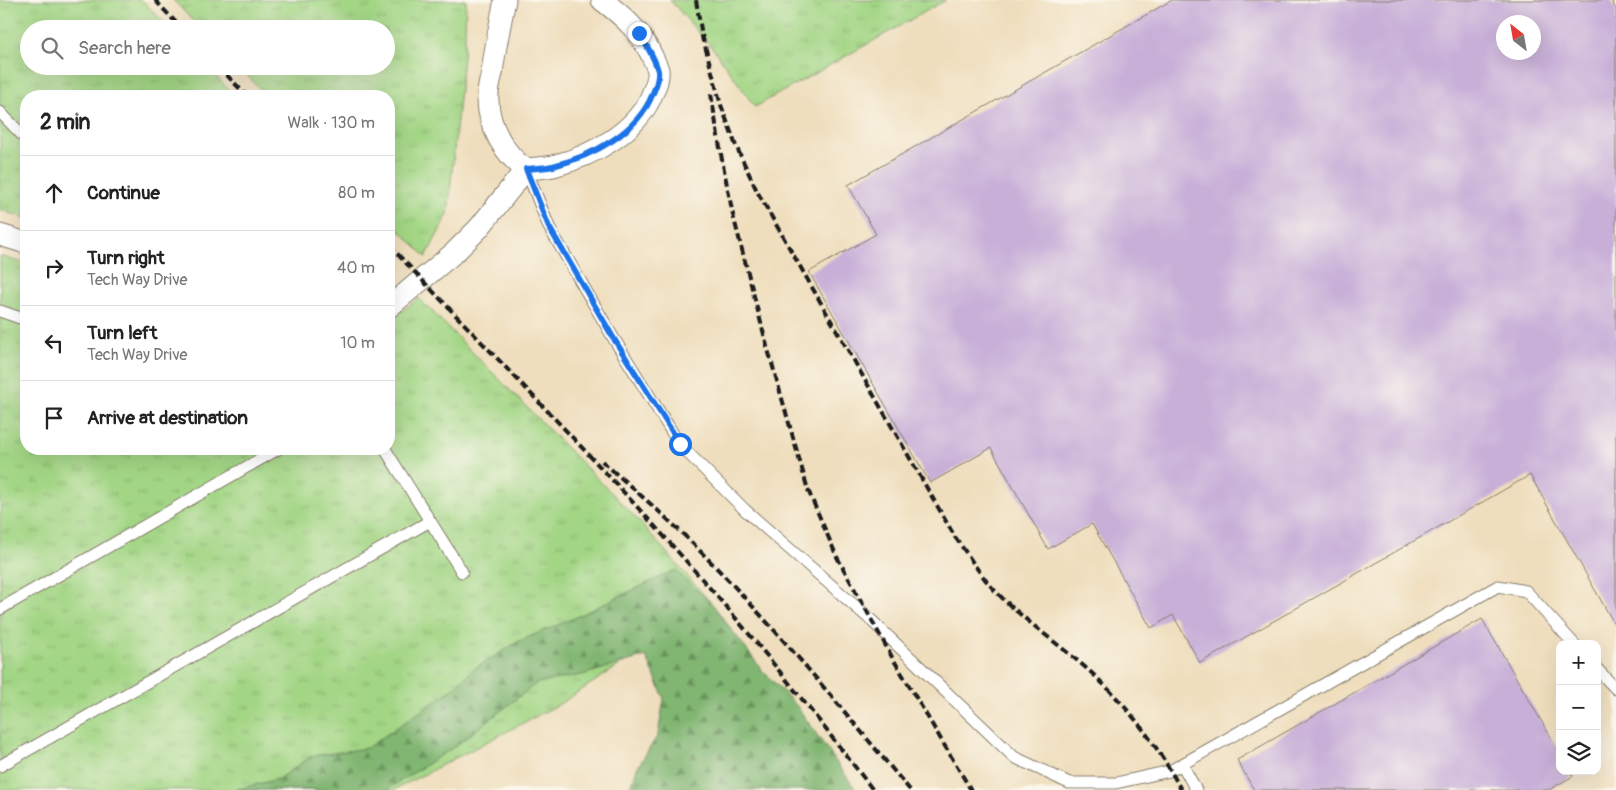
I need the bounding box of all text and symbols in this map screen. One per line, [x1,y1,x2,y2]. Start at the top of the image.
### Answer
north arrow [1496,15,1541,60]
search box [20,20,395,75]
route end [628,22,651,45]
icon: search [38,34,66,62]
text: Search here [78,36,171,60]
text: 2 min [40,109,90,136]
text: Walk · 130 m [288,113,375,133]
icon: ahead [40,179,68,207]
text: Continue [87,181,160,205]
text: 80 m [338,183,375,203]
text: Turn right [87,246,165,270]
icon: right [40,254,68,282]
text: 40 m [337,258,375,278]
text: Tech Way Drive [87,270,187,290]
text: Turn left [87,321,157,345]
icon: left [40,329,68,357]
text: 10 m [340,333,375,353]
text: Tech Way Drive [87,345,187,365]
icon: arrive [40,404,68,432]
text: Arrive at destination [87,406,248,430]
route start [669,433,692,456]
map controls [1556,640,1601,775]
button: + [1556,640,1601,685]
button: − [1556,685,1601,730]
button: layers [1556,730,1601,775]

